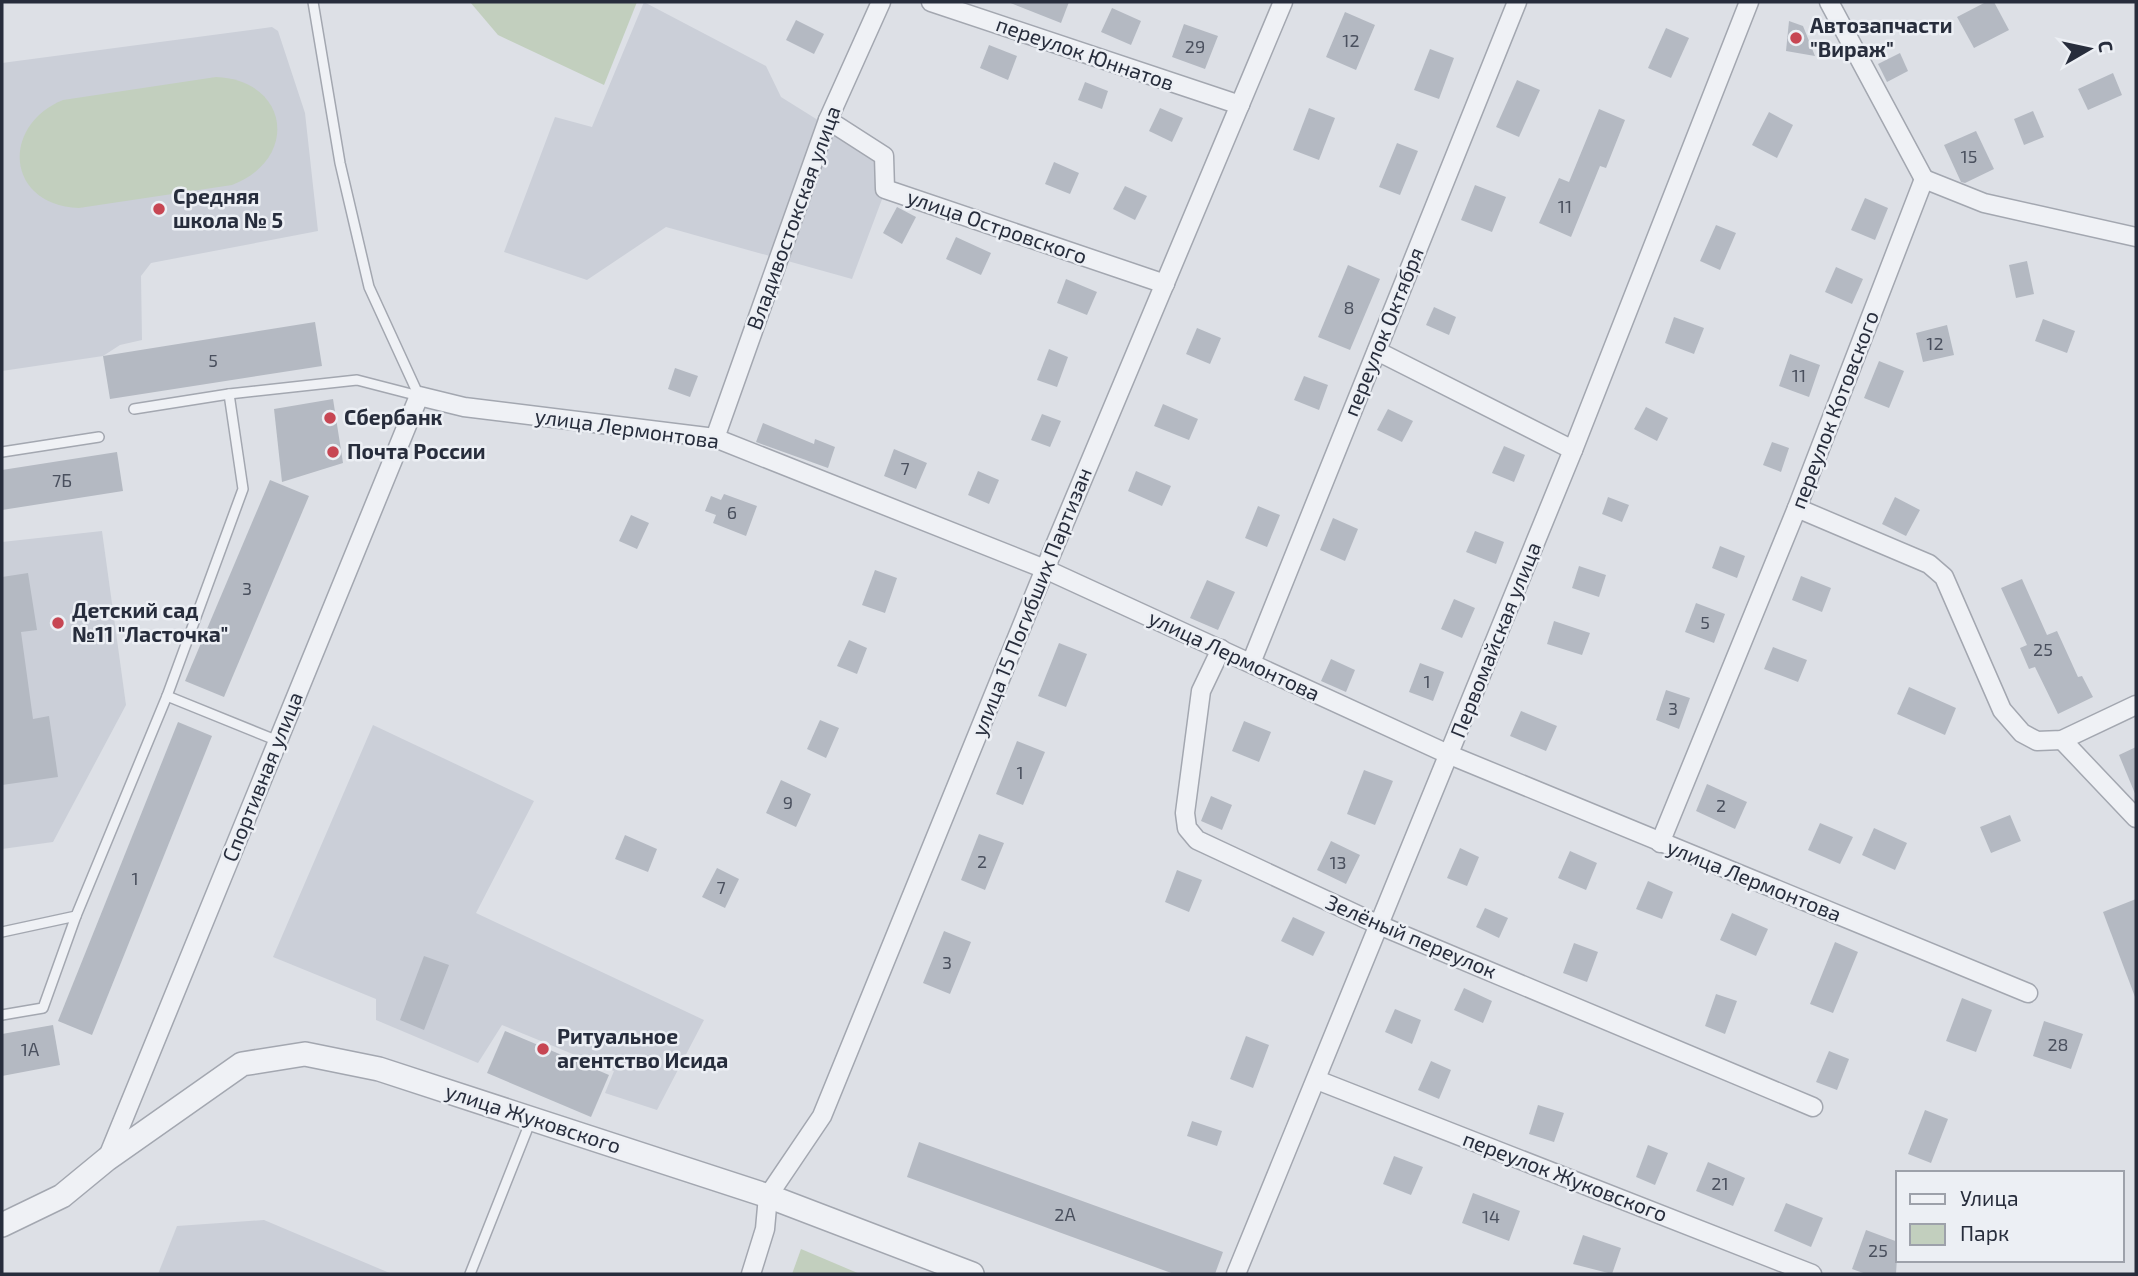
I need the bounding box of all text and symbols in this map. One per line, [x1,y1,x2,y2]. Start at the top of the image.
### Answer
street label: переулок Юннатов [993,10,1178,96]
place label: Автозапчасти "Вираж" [1810,12,1952,61]
north arrow [2054,14,2124,84]
house number: 12 [1342,29,1360,51]
marker: Автозапчасти "Вираж" [1788,30,1804,46]
house number: 29 [1185,35,1205,57]
text: С [2094,39,2119,54]
street label: Владивостокская улица [740,102,846,333]
house number: 15 [1961,145,1977,167]
place label: Средняя школа № 5 [173,183,283,232]
street label: улица Островского [904,183,1091,269]
house number: 11 [1558,195,1572,217]
marker: Средняя школа № 5 [151,201,167,217]
street label: переулок Октября [1337,243,1429,420]
house number: 8 [1344,296,1354,318]
street label: переулок Котовского [1784,307,1884,512]
house number: 12 [1926,332,1944,354]
house number: 5 [208,349,218,371]
house number: 11 [1792,364,1806,386]
street label: улица Лермонтова [533,402,721,454]
place label: Сбербанк [344,404,443,429]
marker: Сбербанк [322,410,338,426]
place label: Почта России [347,438,486,463]
marker: Почта России [325,444,341,460]
house number: 7 [900,457,910,479]
street label: улица 15 Погибших Партизан [965,463,1097,740]
house number: 7Б [52,469,72,491]
house number: 6 [727,501,737,523]
street label: Первомайская улица [1444,538,1546,741]
house number: 3 [242,577,252,599]
place label: Детский сад №11 "Ласточка" [72,597,228,646]
street label: улица Лермонтова [1145,604,1324,706]
house number: 5 [1700,611,1710,633]
marker: Детский сад №11 "Ласточка" [50,615,66,631]
house number: 25 [2033,638,2053,660]
house number: 1 [1423,670,1431,692]
street label: Спортивная улица [216,688,308,865]
house number: 3 [1668,697,1678,719]
house number: 1 [1016,761,1024,783]
house number: 9 [783,791,793,813]
house number: 2 [1716,794,1726,816]
street label: улица Лермонтова [1663,833,1845,927]
house number: 2 [977,850,987,872]
house number: 13 [1329,851,1347,873]
house number: 1 [131,867,139,889]
house number: 7 [716,876,726,898]
street label: Зелёный переулок [1322,888,1501,984]
house number: 3 [942,951,952,973]
place label: Ритуальное агентство Исида [557,1023,728,1072]
house number: 28 [2047,1033,2069,1055]
house number: 1А [21,1038,40,1060]
marker: Ритуальное агентство Исида [535,1041,551,1057]
street label: улица Жуковского [442,1077,624,1159]
street label: переулок Жуковского [1459,1125,1671,1227]
legend [1896,1171,2124,1262]
house number: 21 [1711,1172,1729,1194]
text: Улица [1960,1185,2019,1210]
house number: 2А [1054,1203,1076,1225]
house number: 14 [1482,1205,1500,1227]
text: Парк [1960,1220,2009,1245]
house number: 25 [1868,1239,1888,1261]

